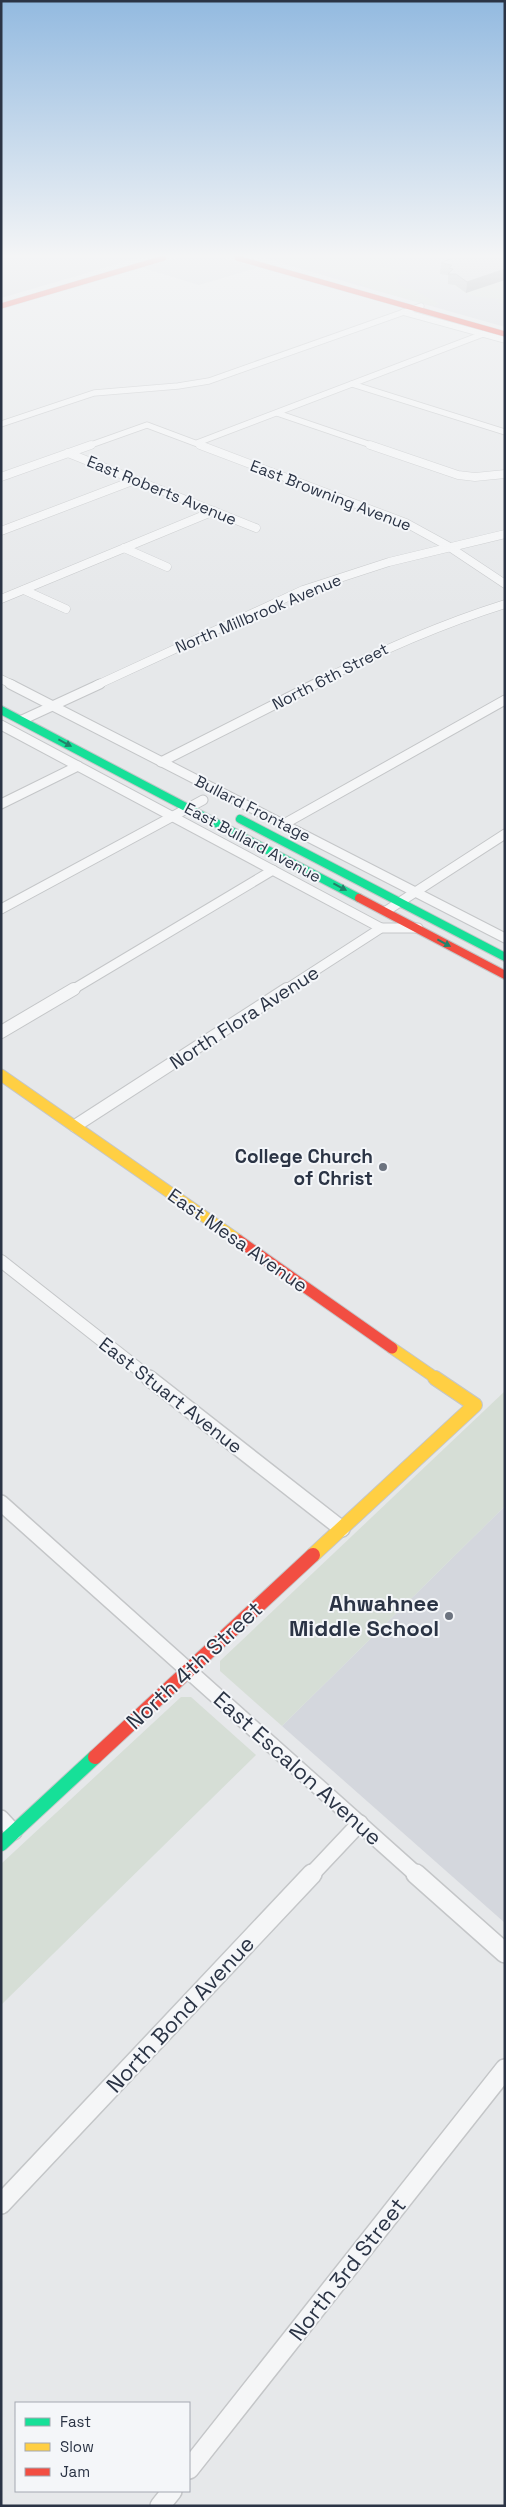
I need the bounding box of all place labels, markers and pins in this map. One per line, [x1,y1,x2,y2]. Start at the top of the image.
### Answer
place label: College Church of Christ [235,1144,373,1191]
marker: College Church of Christ [377,1161,389,1173]
place label: Ahwahnee Middle School [289,1589,439,1642]
marker: Ahwahnee Middle School [443,1610,455,1622]

